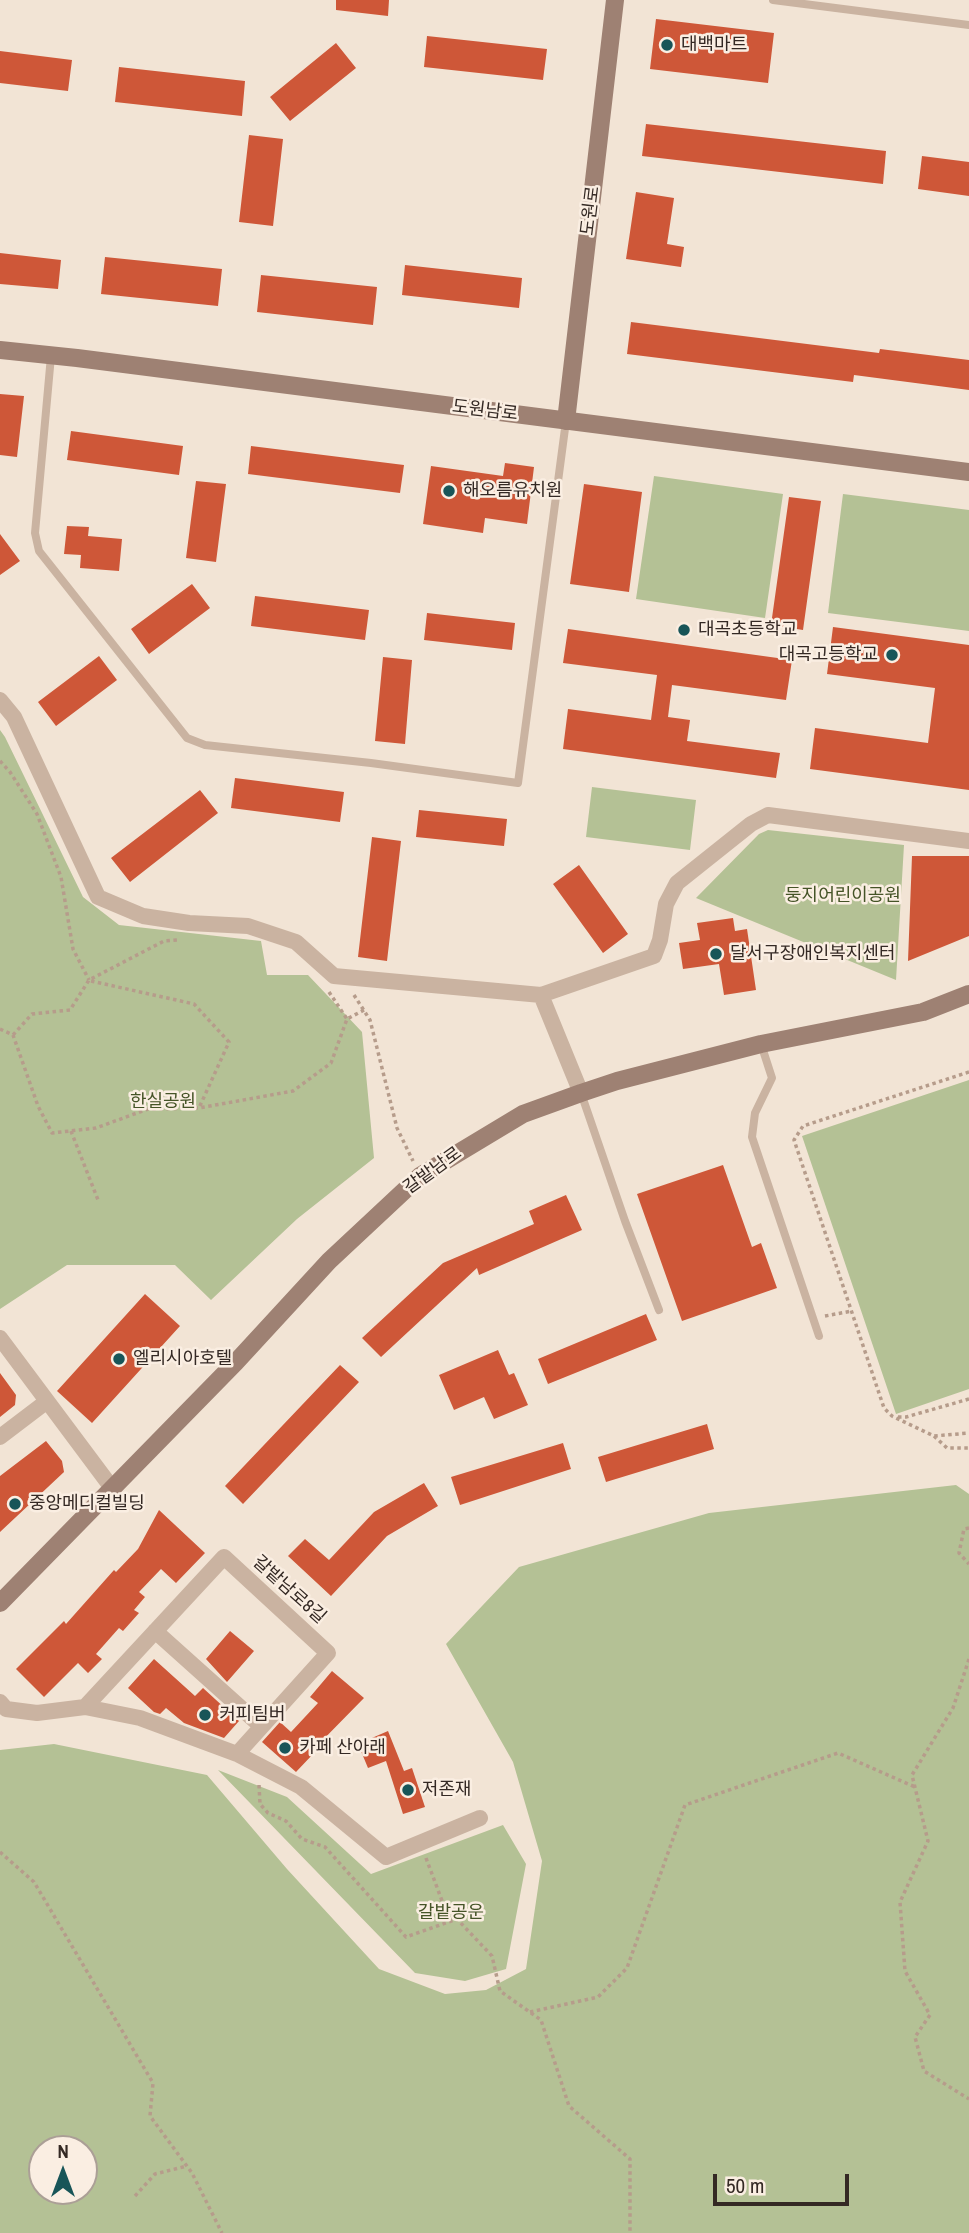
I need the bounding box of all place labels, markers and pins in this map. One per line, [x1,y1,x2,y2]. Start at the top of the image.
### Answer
place label: 대백마트 [681,34,747,56]
marker: 대백마트 [659,37,675,53]
place label: 해오름유치원 [463,480,562,502]
marker: 해오름유치원 [441,483,457,499]
place label: 대곡초등학교 [698,619,797,641]
marker: 대곡초등학교 [676,622,692,638]
place label: 대곡고등학교 [779,644,878,666]
marker: 대곡고등학교 [884,647,900,663]
place label: 달서구장애인복지센터 [730,943,896,965]
marker: 달서구장애인복지센터 [708,946,724,962]
place label: 엘리시아호텔 [133,1348,232,1370]
marker: 엘리시아호텔 [111,1351,127,1367]
place label: 중앙메디컬빌딩 [29,1493,145,1515]
marker: 중앙메디컬빌딩 [7,1496,23,1512]
place label: 커피팀버 [219,1704,285,1726]
marker: 커피팀버 [197,1707,213,1723]
place label: 카페 산아래 [299,1737,386,1759]
marker: 카페 산아래 [277,1740,293,1756]
place label: 저존재 [422,1779,472,1801]
marker: 저존재 [400,1782,416,1798]

